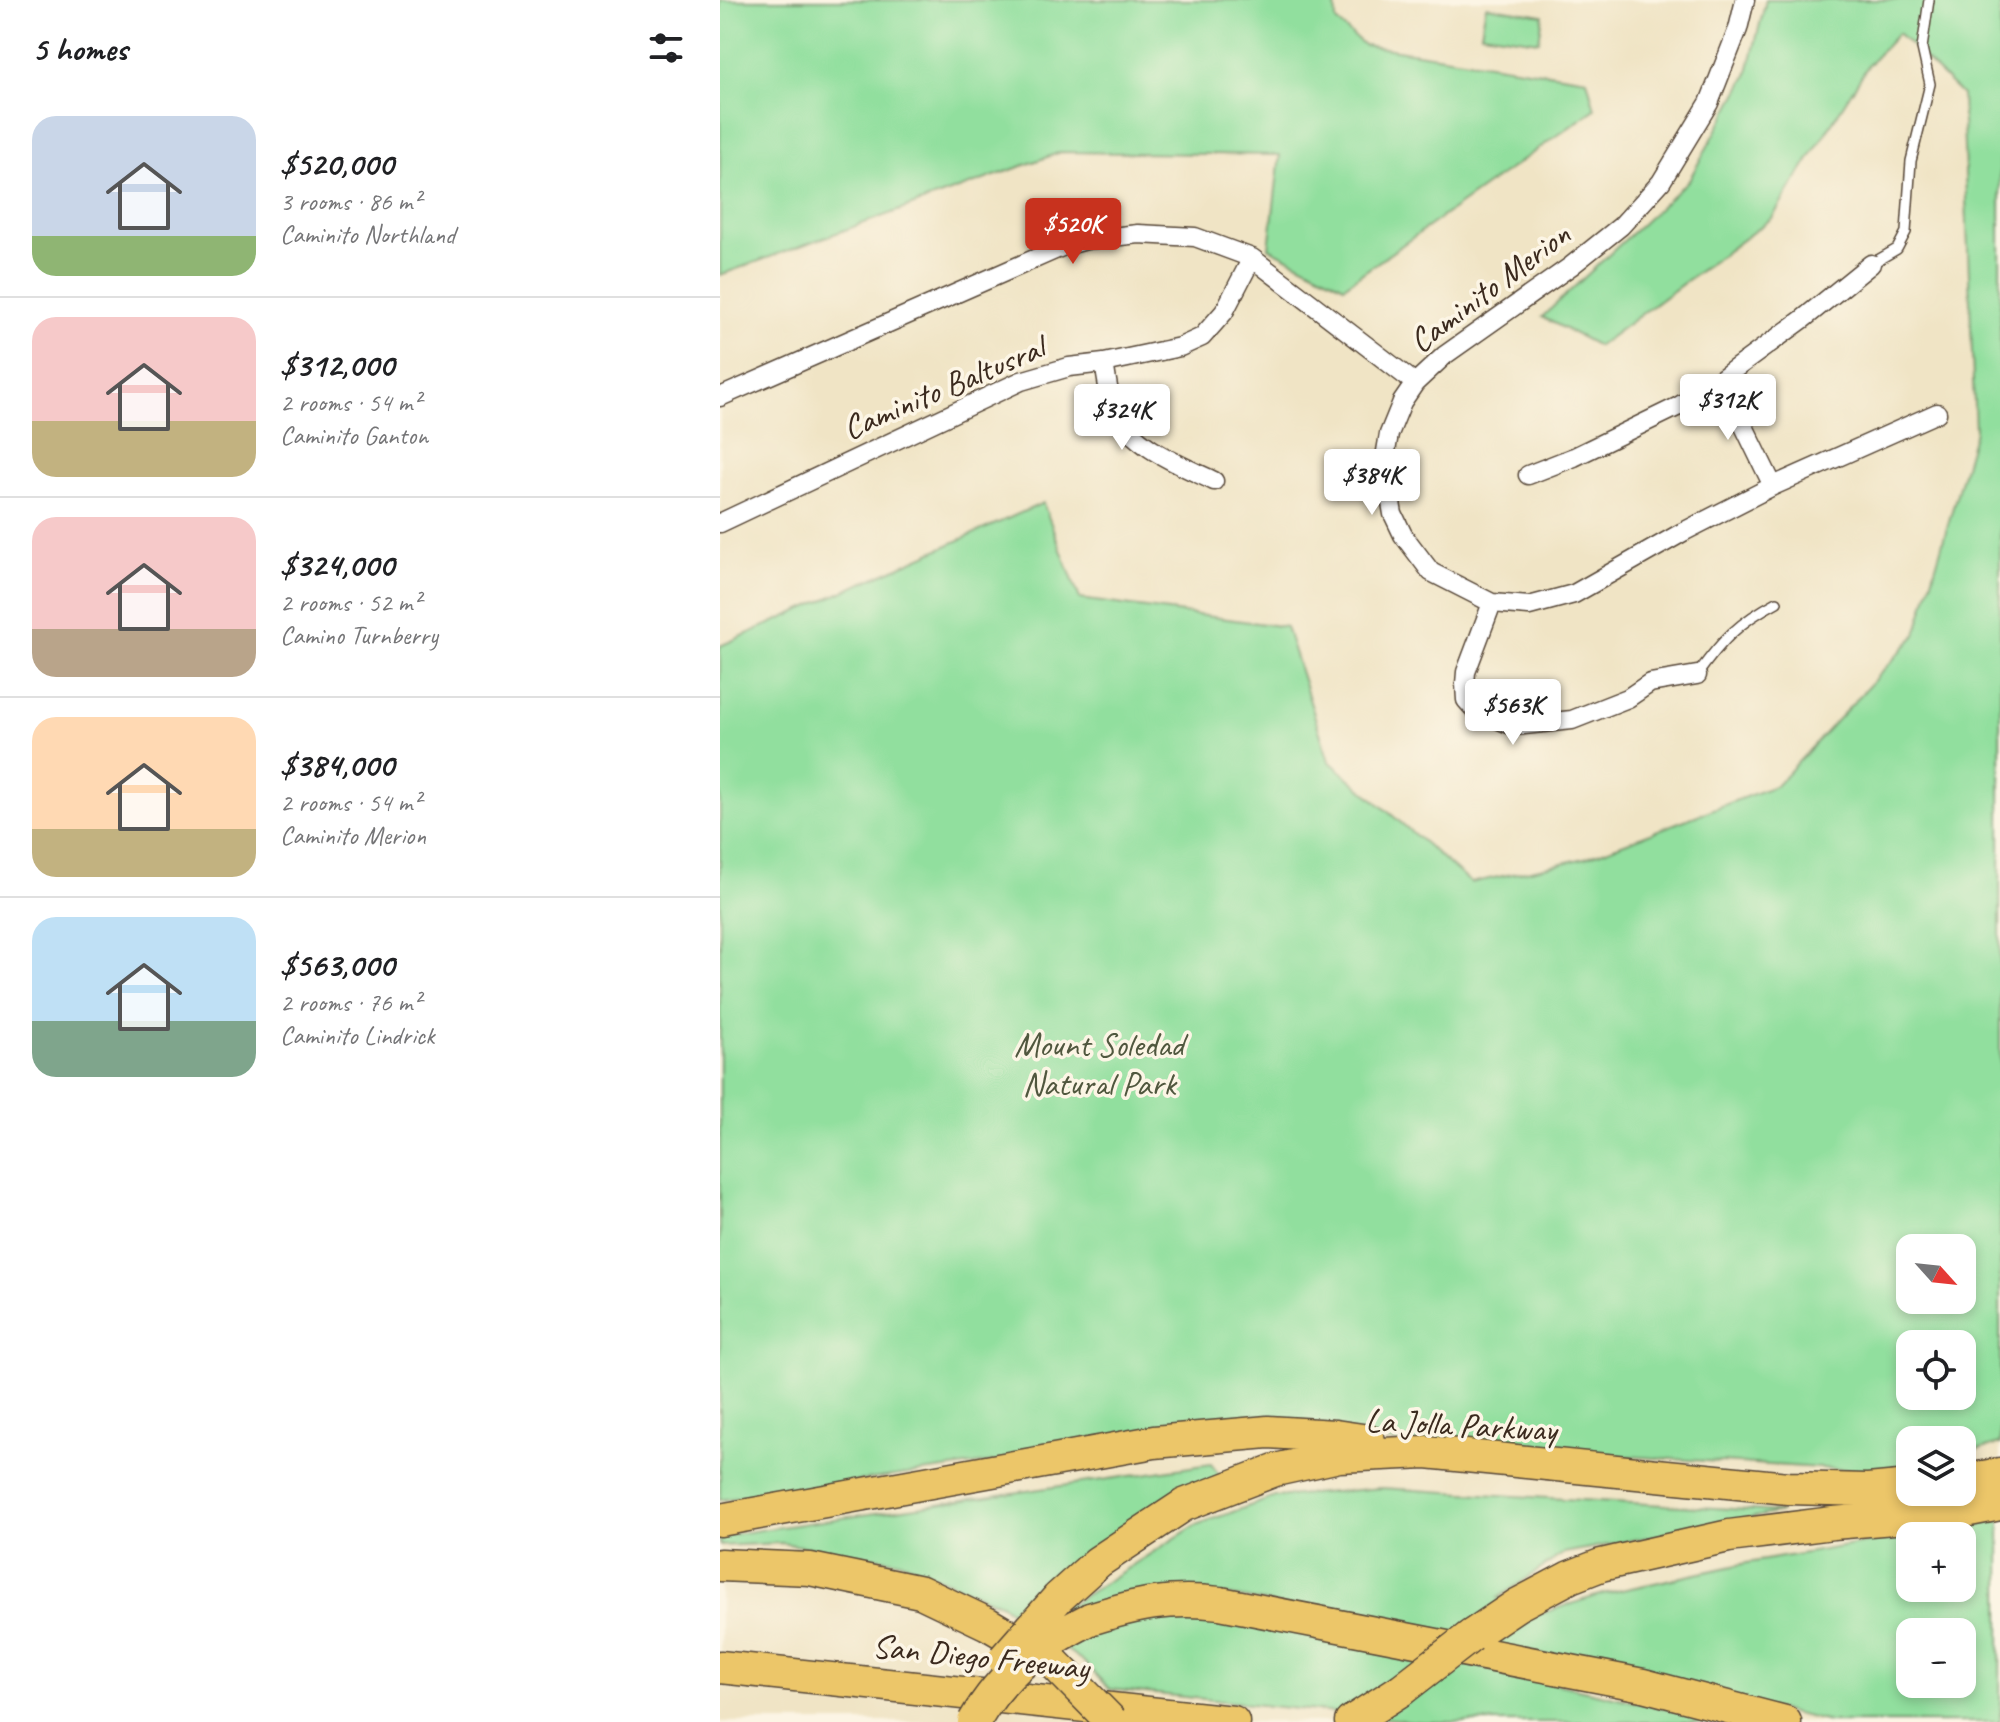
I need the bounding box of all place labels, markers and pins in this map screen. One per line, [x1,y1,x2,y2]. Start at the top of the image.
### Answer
pin: $520K [1017,198,1129,266]
pin: $312K [1672,374,1784,442]
pin: $324K [1066,384,1178,452]
pin: $384K [1316,449,1428,517]
pin: $563K [1457,679,1569,747]

